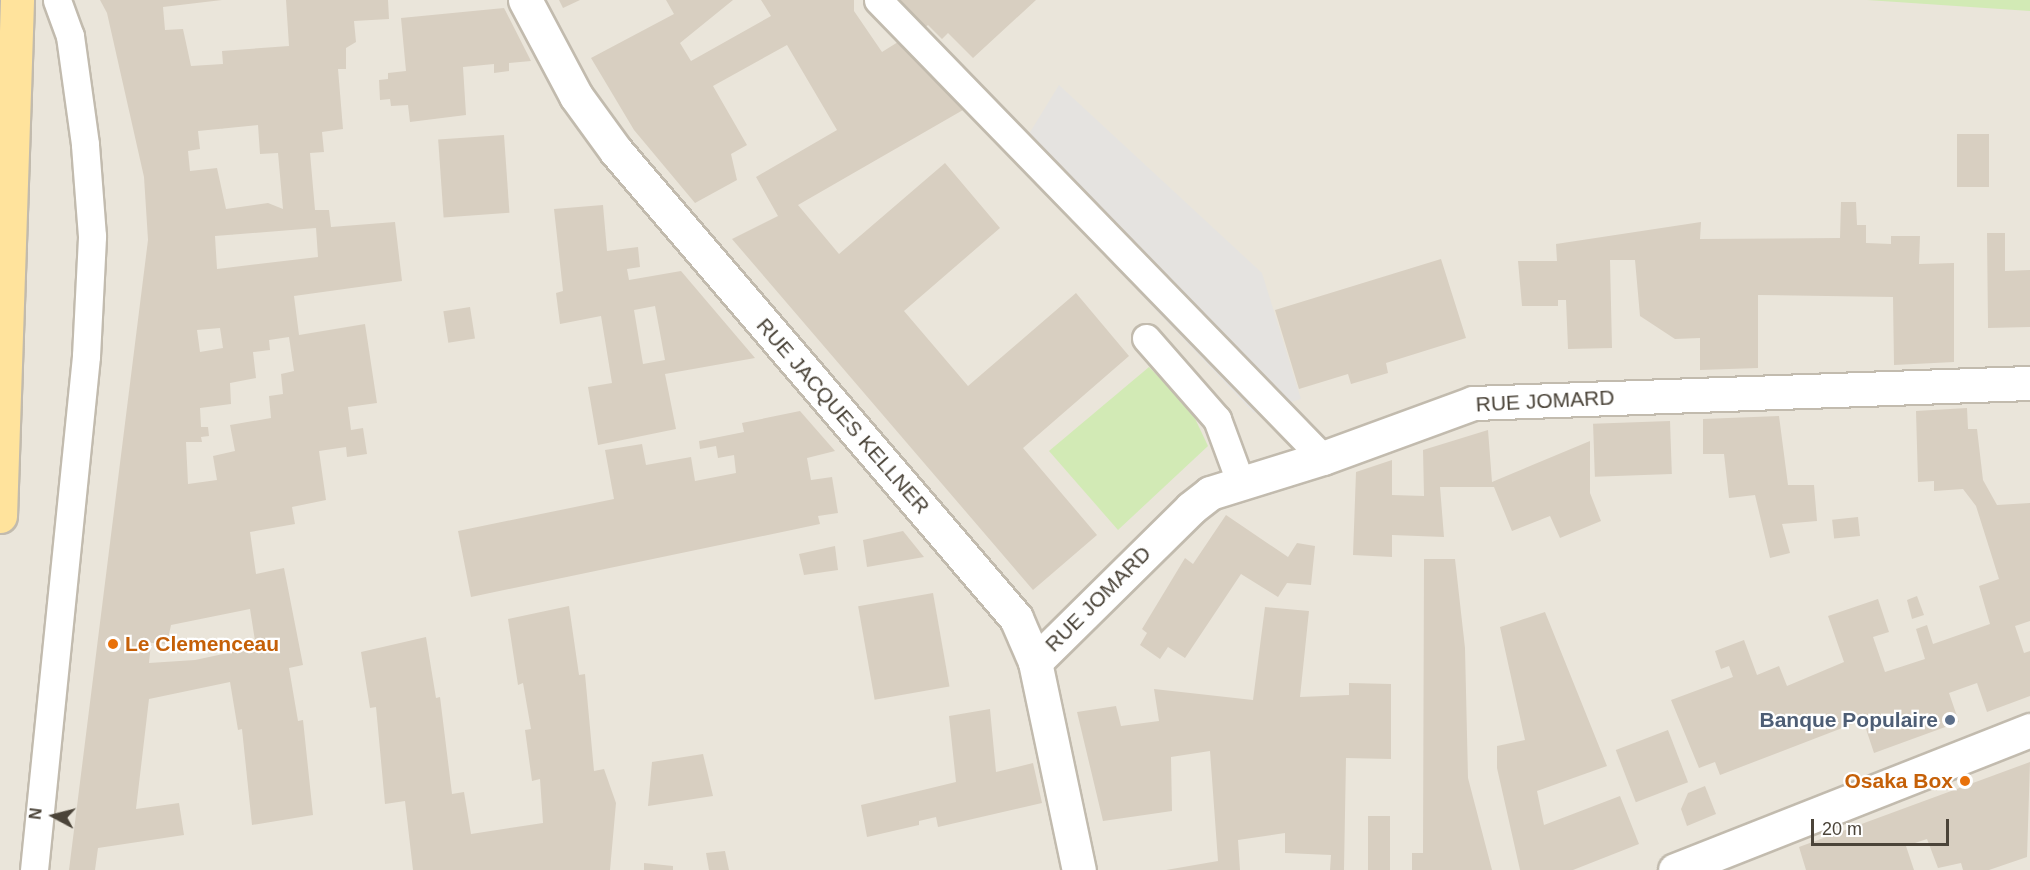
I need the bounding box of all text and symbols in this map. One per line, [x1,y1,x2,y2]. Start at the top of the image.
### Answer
street label: RUE JACQUES KELLNER [751,313,935,519]
street label: RUE JOMARD [1475,385,1615,417]
street label: RUE JOMARD [1040,541,1156,657]
place label: Le Clemenceau [125,631,279,657]
marker: Le Clemenceau [106,637,120,651]
place label: Banque Populaire [1759,707,1938,733]
marker: Banque Populaire [1943,713,1957,727]
place label: Osaka Box [1844,768,1953,794]
marker: Osaka Box [1958,774,1972,788]
north arrow [24,786,84,846]
text: N [26,807,45,821]
scale bar [1814,807,1952,845]
text: 20 m [1822,819,1862,839]

